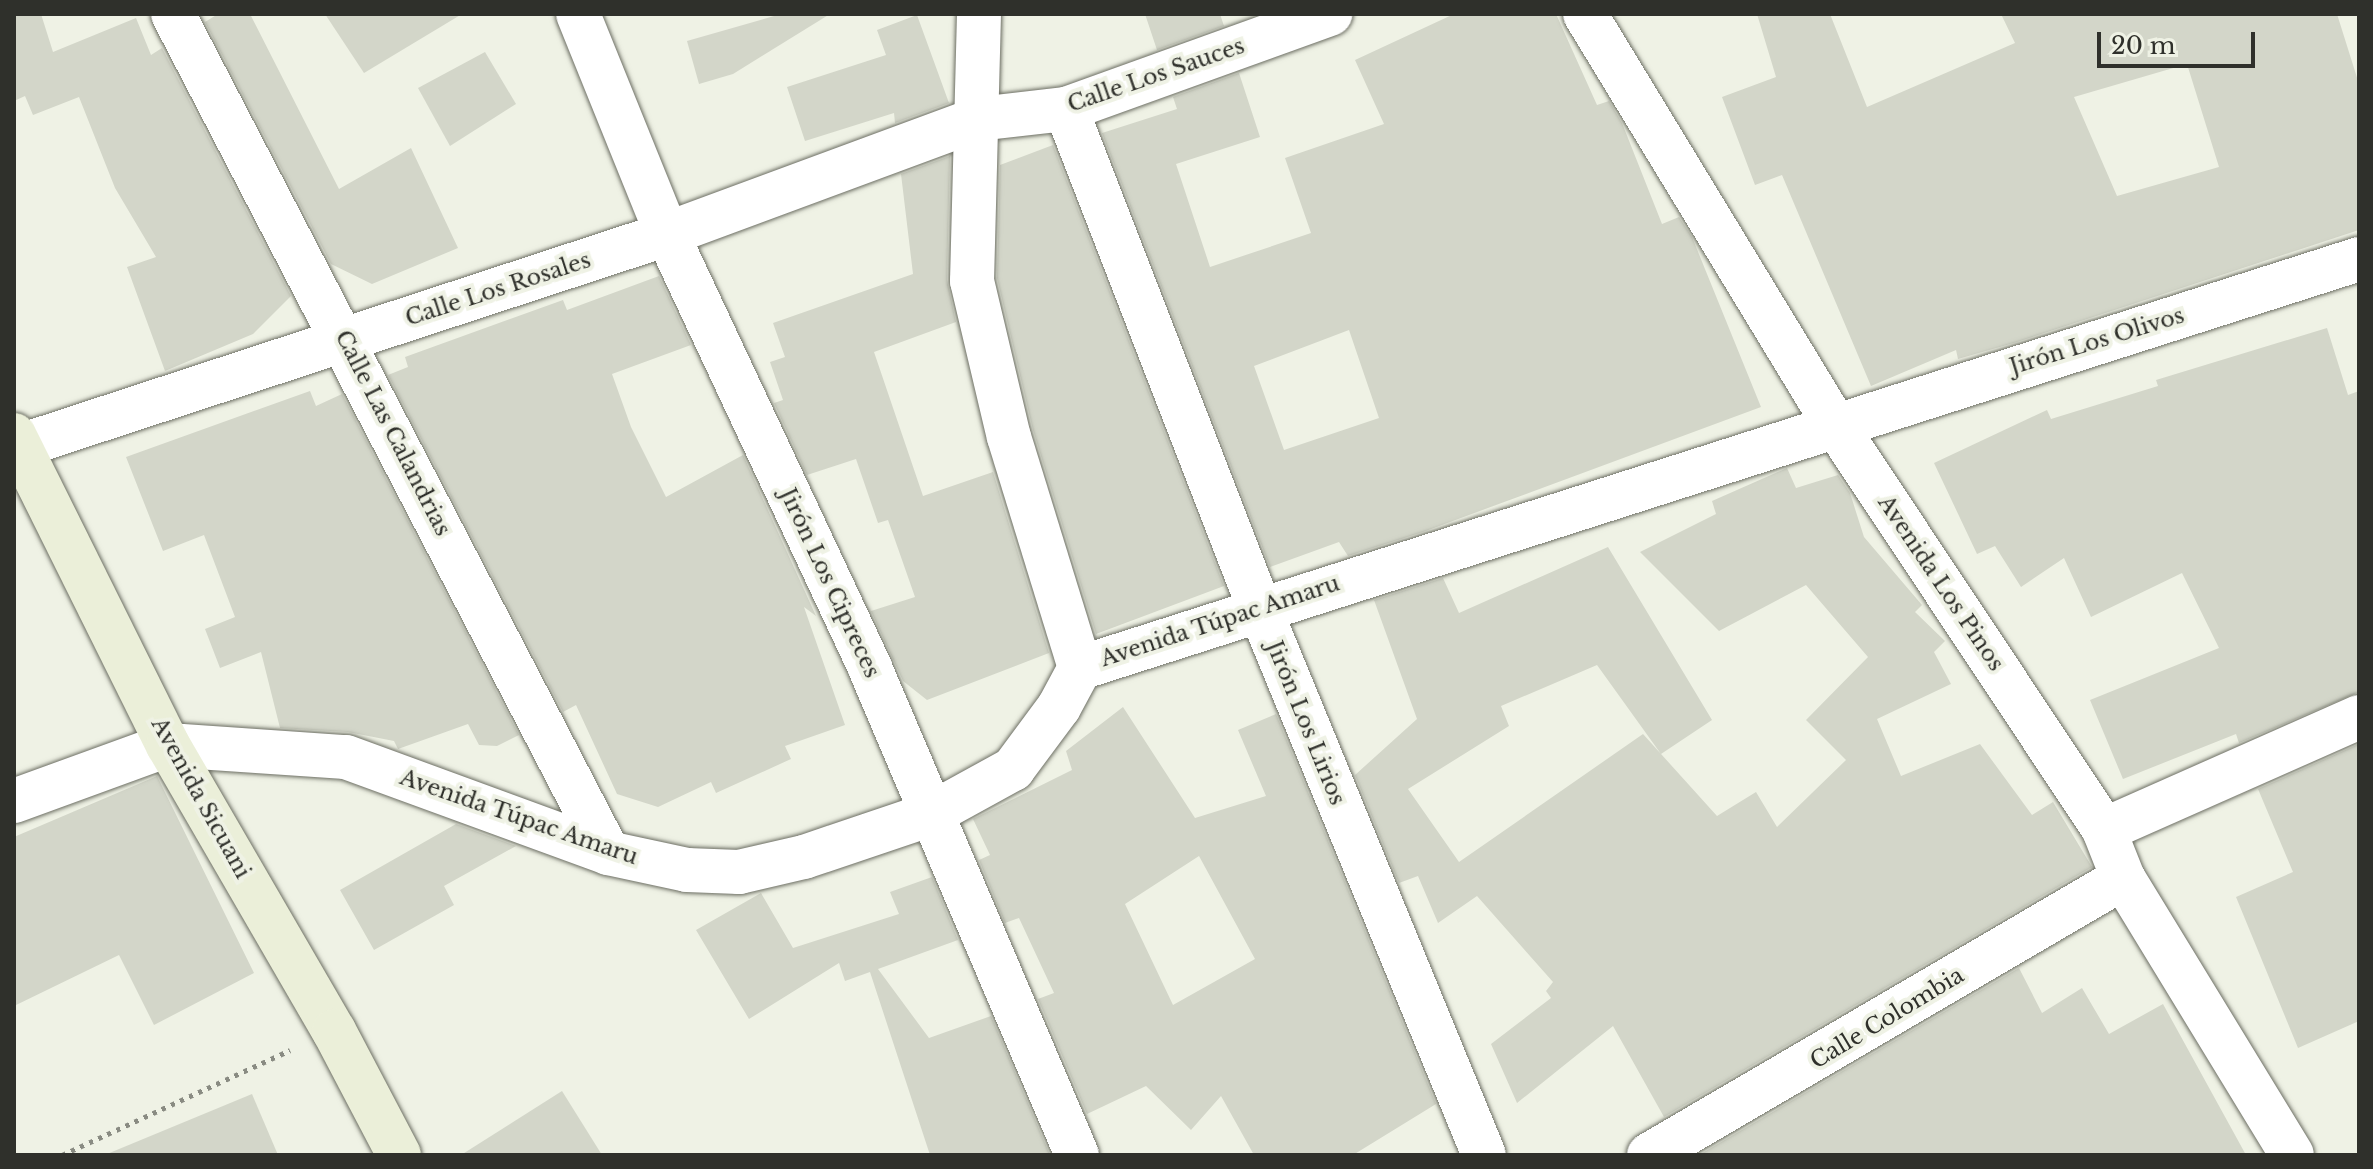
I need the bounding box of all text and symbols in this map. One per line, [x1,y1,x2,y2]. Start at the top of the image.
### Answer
scale bar [2101,16,2259,66]
text: 20 m [2111,31,2176,60]
street label: Calle Los Sauces [1064,32,1248,118]
street label: Calle Los Rosales [402,247,594,331]
street label: Jirón Los Olivos [2007,302,2187,380]
street label: Calle Las Calandrias [330,326,456,540]
street label: Jirón Los Cipreces [775,484,885,682]
street label: Avenida Los Pinos [1872,490,2010,676]
street label: Avenida Túpac Amaru [1096,570,1344,672]
street label: Jirón Los Lirios [1261,637,1351,809]
street label: Avenida Sicuani [146,713,256,883]
street label: Avenida Túpac Amaru [396,764,642,870]
street label: Calle Colombia [1805,962,1969,1074]

